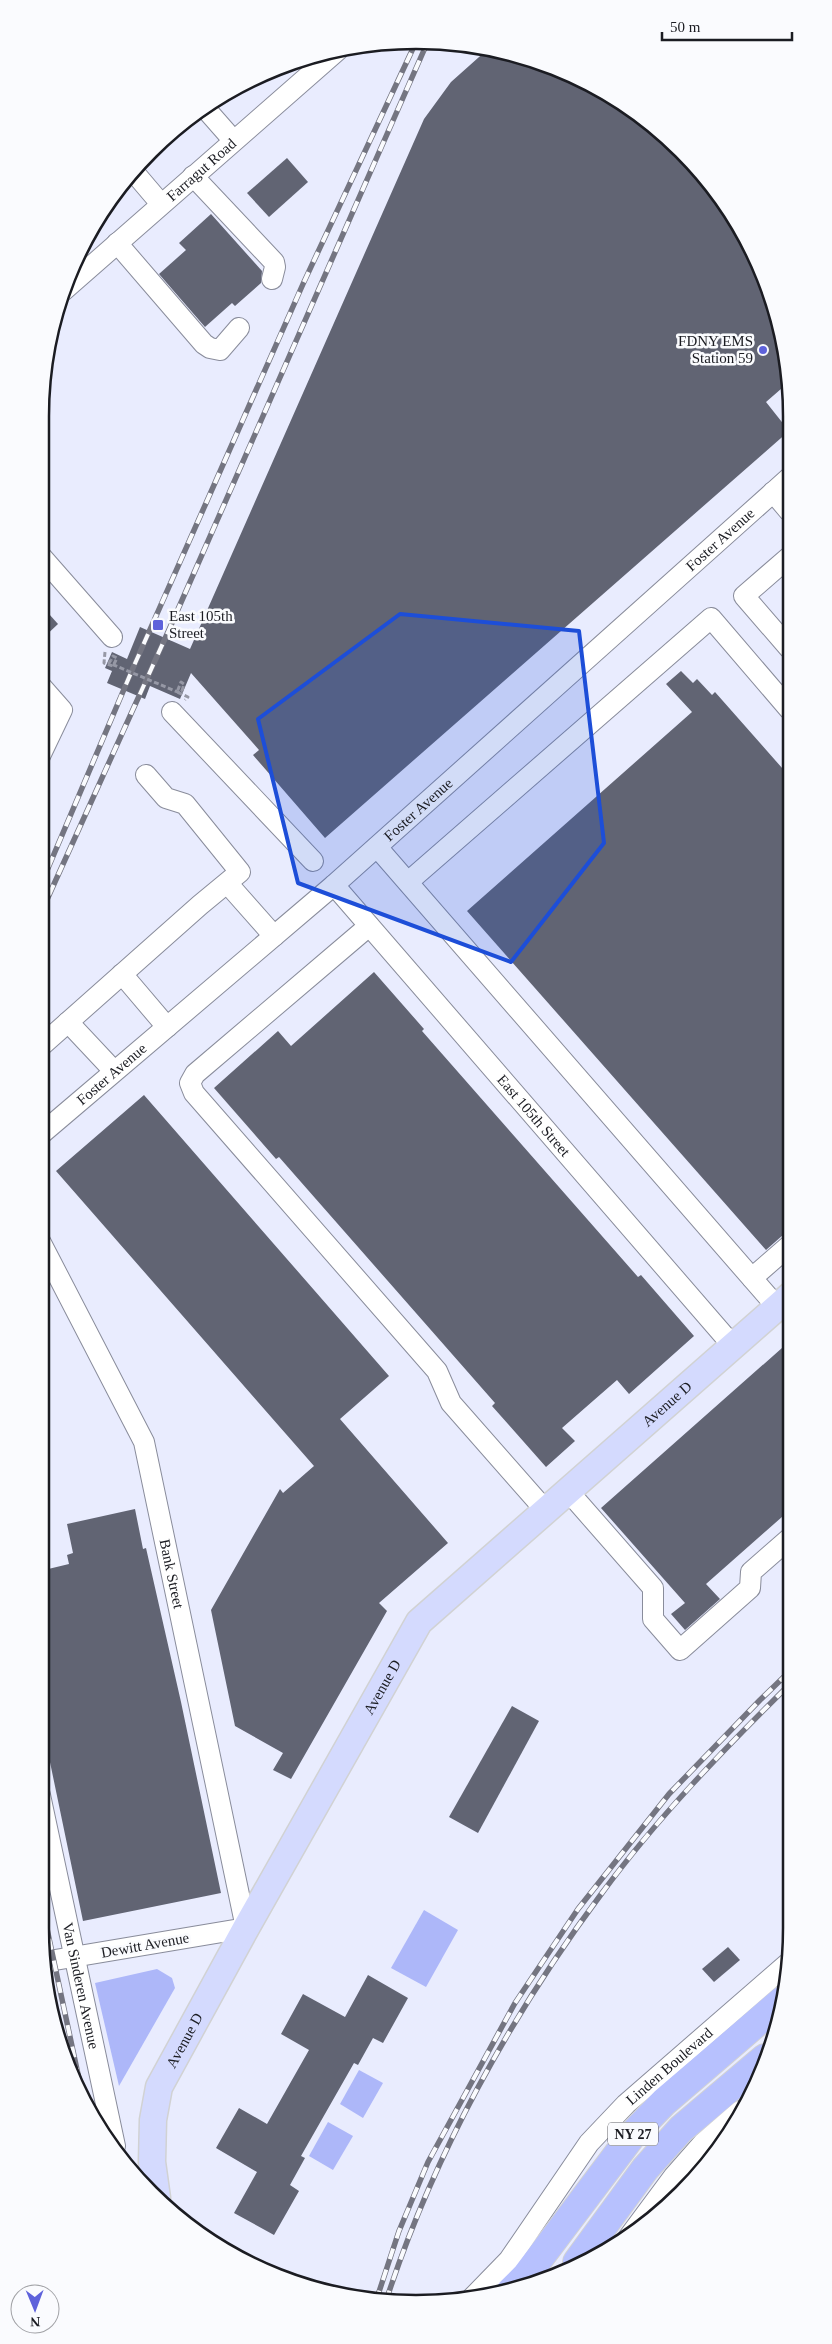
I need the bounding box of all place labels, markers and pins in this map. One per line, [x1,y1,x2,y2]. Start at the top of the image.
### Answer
place label: FDNY EMS Station 59 [678,333,753,366]
marker: FDNY EMS Station 59 [757,344,769,356]
place label: East 105th Street [169,608,233,641]
marker: East 105th Street [151,618,165,632]

